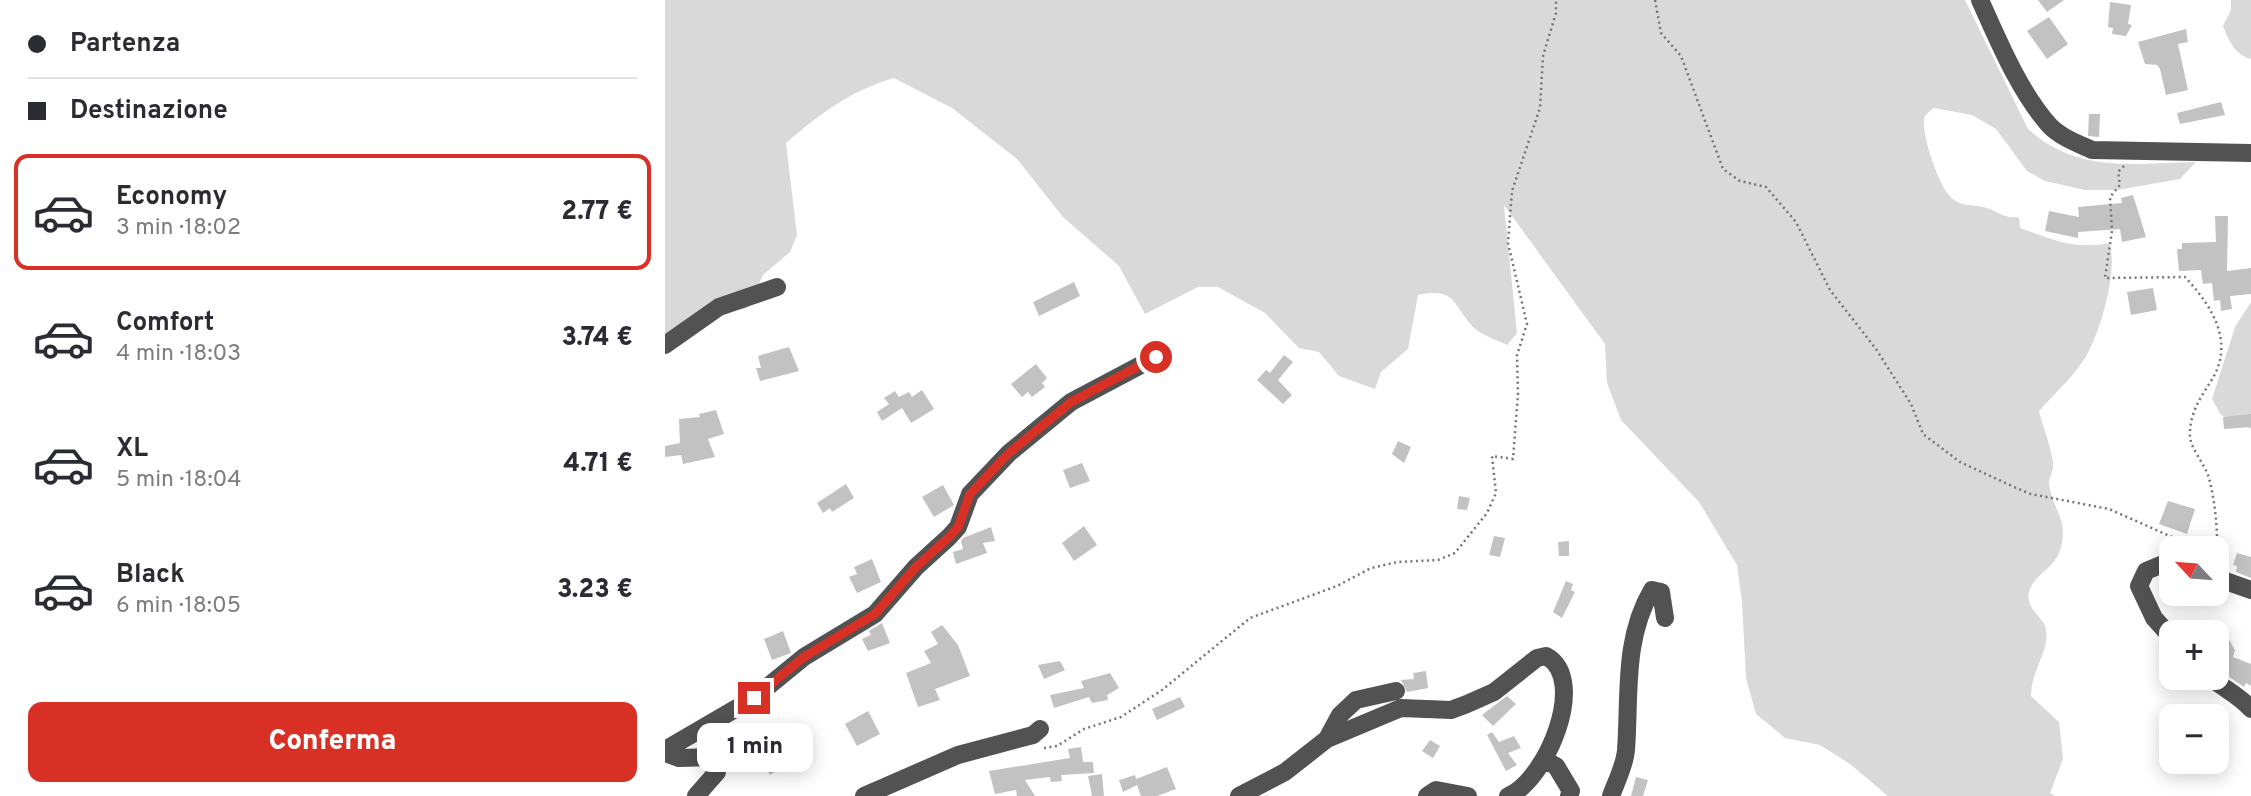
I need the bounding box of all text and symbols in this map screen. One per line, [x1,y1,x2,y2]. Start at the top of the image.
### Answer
text: Partenza [70,28,180,61]
text: Destinazione [70,95,228,128]
icon: car [32,181,95,244]
text: Economy [116,181,227,214]
text: 2.77 € [561,196,633,229]
text: 3 min · 18:02 [116,214,241,243]
icon: car [32,307,95,370]
text: Comfort [116,307,214,340]
text: 3.74 € [562,322,633,355]
text: 4 min · 18:03 [116,340,241,369]
route start [1140,341,1172,373]
icon: car [32,433,95,496]
text: XL [116,433,148,466]
text: 4.71 € [563,448,633,481]
text: 5 min · 18:04 [116,466,242,495]
north arrow [2159,536,2229,606]
map controls [2159,536,2229,774]
icon: car [32,559,95,622]
text: Black [116,559,185,592]
text: 3.23 € [557,574,633,607]
text: 6 min · 18:05 [116,592,241,621]
button: + [2159,620,2229,690]
route end [738,682,770,714]
button: Conferma [28,702,637,782]
button: − [2159,704,2229,774]
callout: 1 min [696,722,812,772]
text: 1 min [727,733,783,762]

